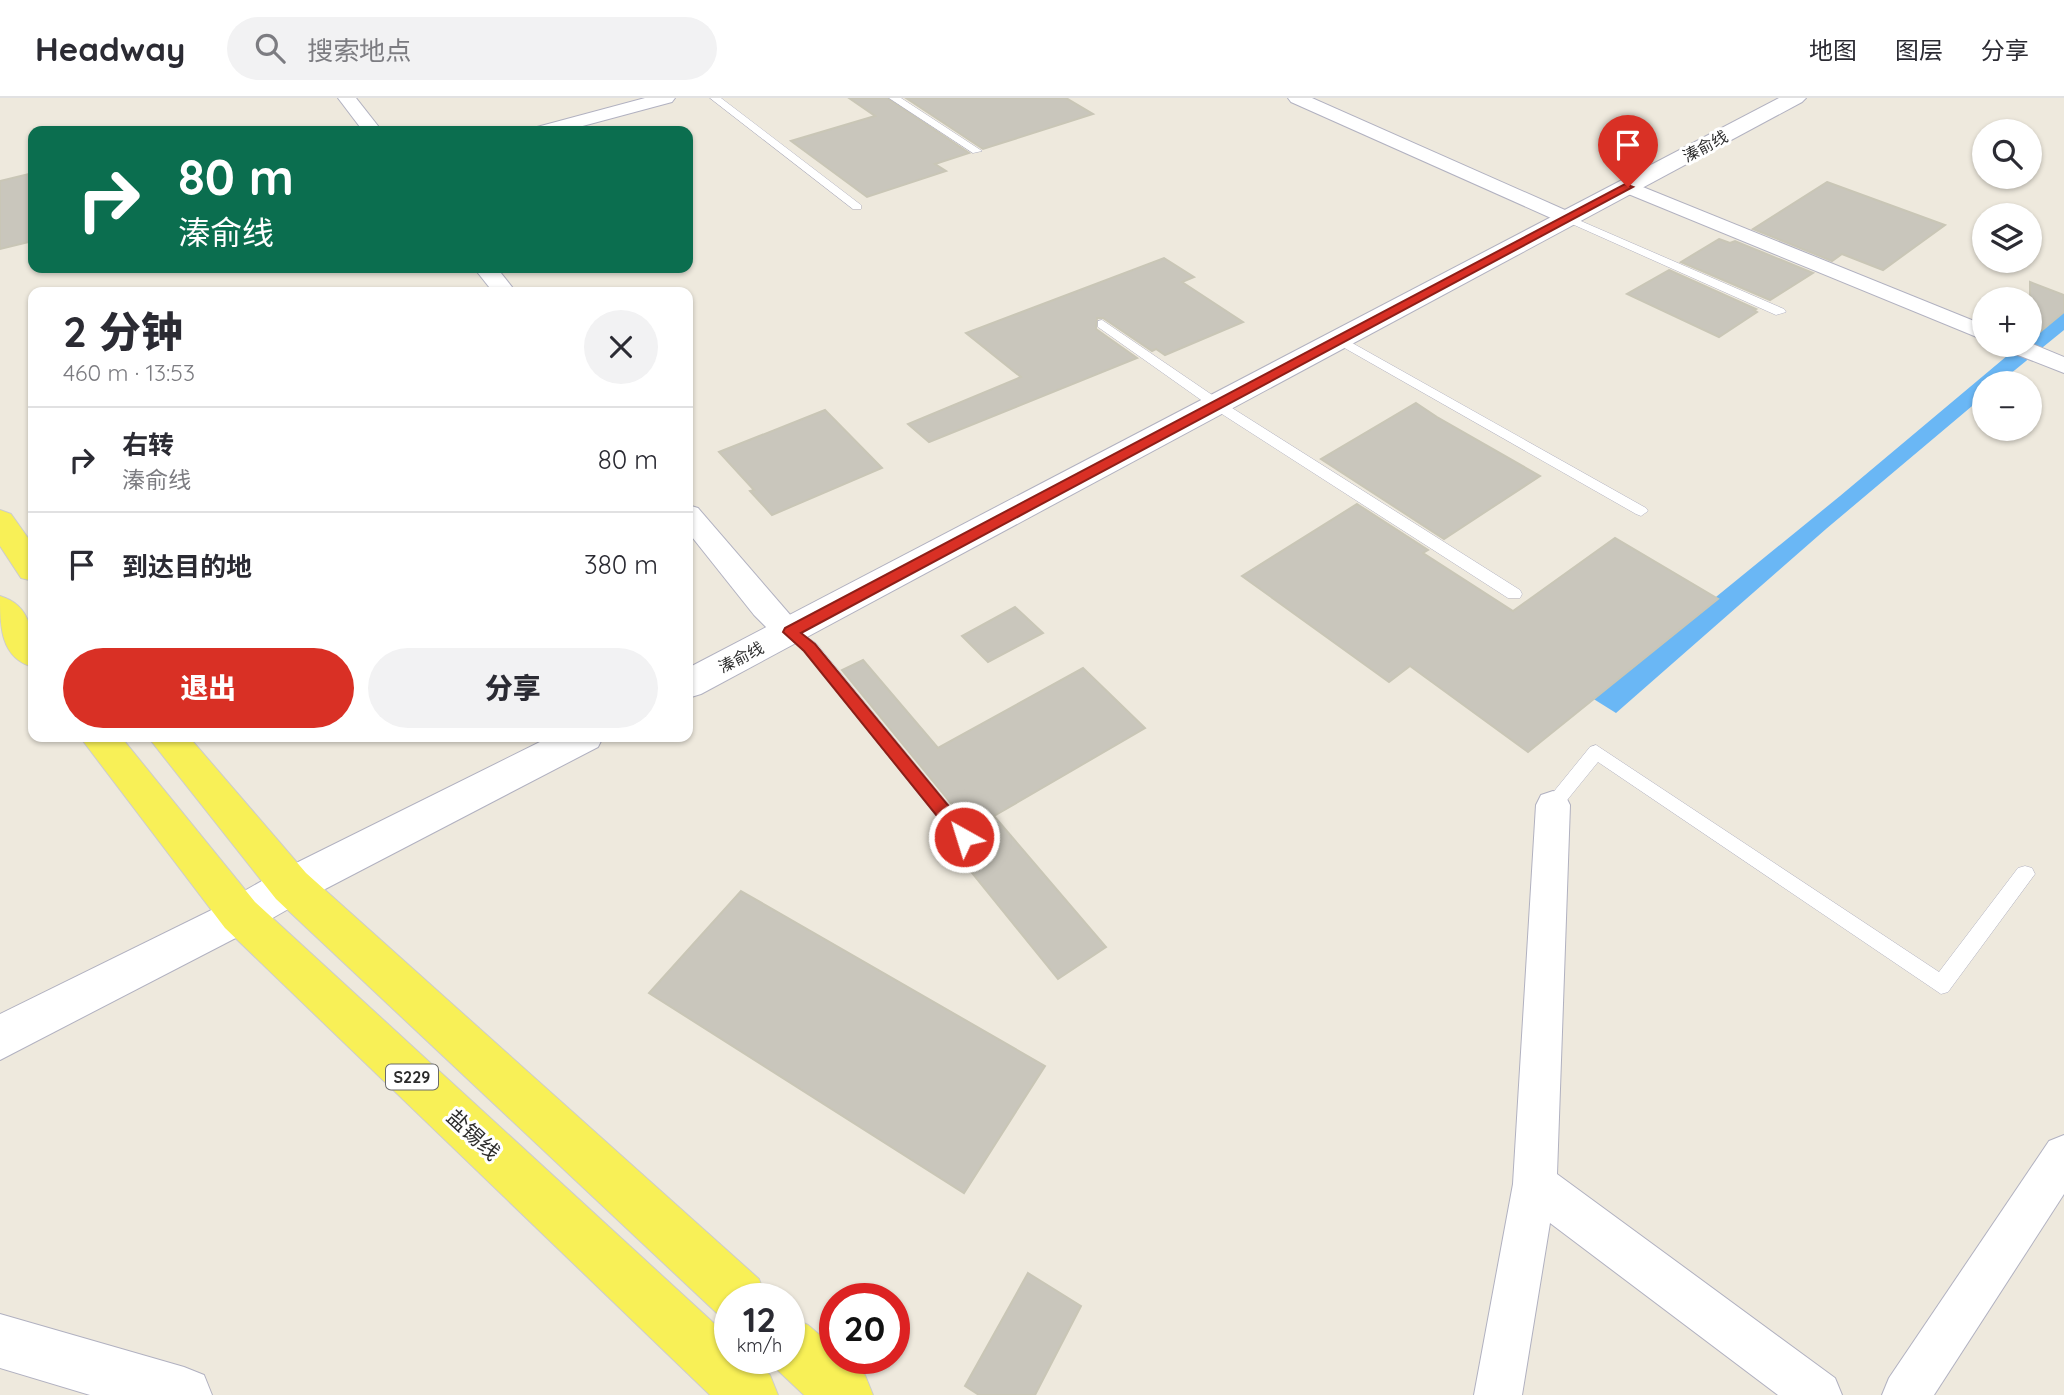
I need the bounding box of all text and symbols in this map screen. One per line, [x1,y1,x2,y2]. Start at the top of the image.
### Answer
search box [227,17,717,80]
text: Headway [35,28,185,69]
icon: search [251,29,289,67]
text: 搜索地点 [307,34,411,67]
text: 地图 [1809,35,1857,65]
text: 图层 [1895,35,1943,65]
text: 分享 [1981,35,2029,65]
pin [1598,115,1658,187]
map controls [1972,119,2042,441]
button: search [1972,119,2042,189]
icon: arrive [1609,126,1647,164]
street label: 溱俞线 [1679,126,1731,166]
text: 80 m [178,146,294,207]
icon: right [63,154,154,245]
button: layers [1972,203,2042,273]
text: 溱俞线 [178,212,274,252]
button: + [1972,287,2042,357]
text: 2 分钟 [63,305,183,358]
button: close [584,310,658,384]
text: 460 m · 13:53 [63,358,195,387]
button: − [1972,371,2042,441]
text: 右转 [122,428,174,461]
icon: right [63,441,101,479]
text: 80 m [598,443,658,476]
text: 溱俞线 [122,465,191,494]
icon: arrive [63,546,101,584]
text: 380 m [584,548,658,581]
text: 到达目的地 [122,550,252,583]
street label: 溱俞线 [715,637,767,677]
button: 退出 [63,648,354,728]
button: 分享 [368,648,658,728]
position arrow [927,800,1001,874]
road number: S229 [386,1065,438,1090]
street label: 盐锡线 [442,1103,506,1165]
speed limit sign: 20 [819,1283,910,1374]
text: 12 [743,1297,776,1341]
text: km/h [737,1334,782,1357]

